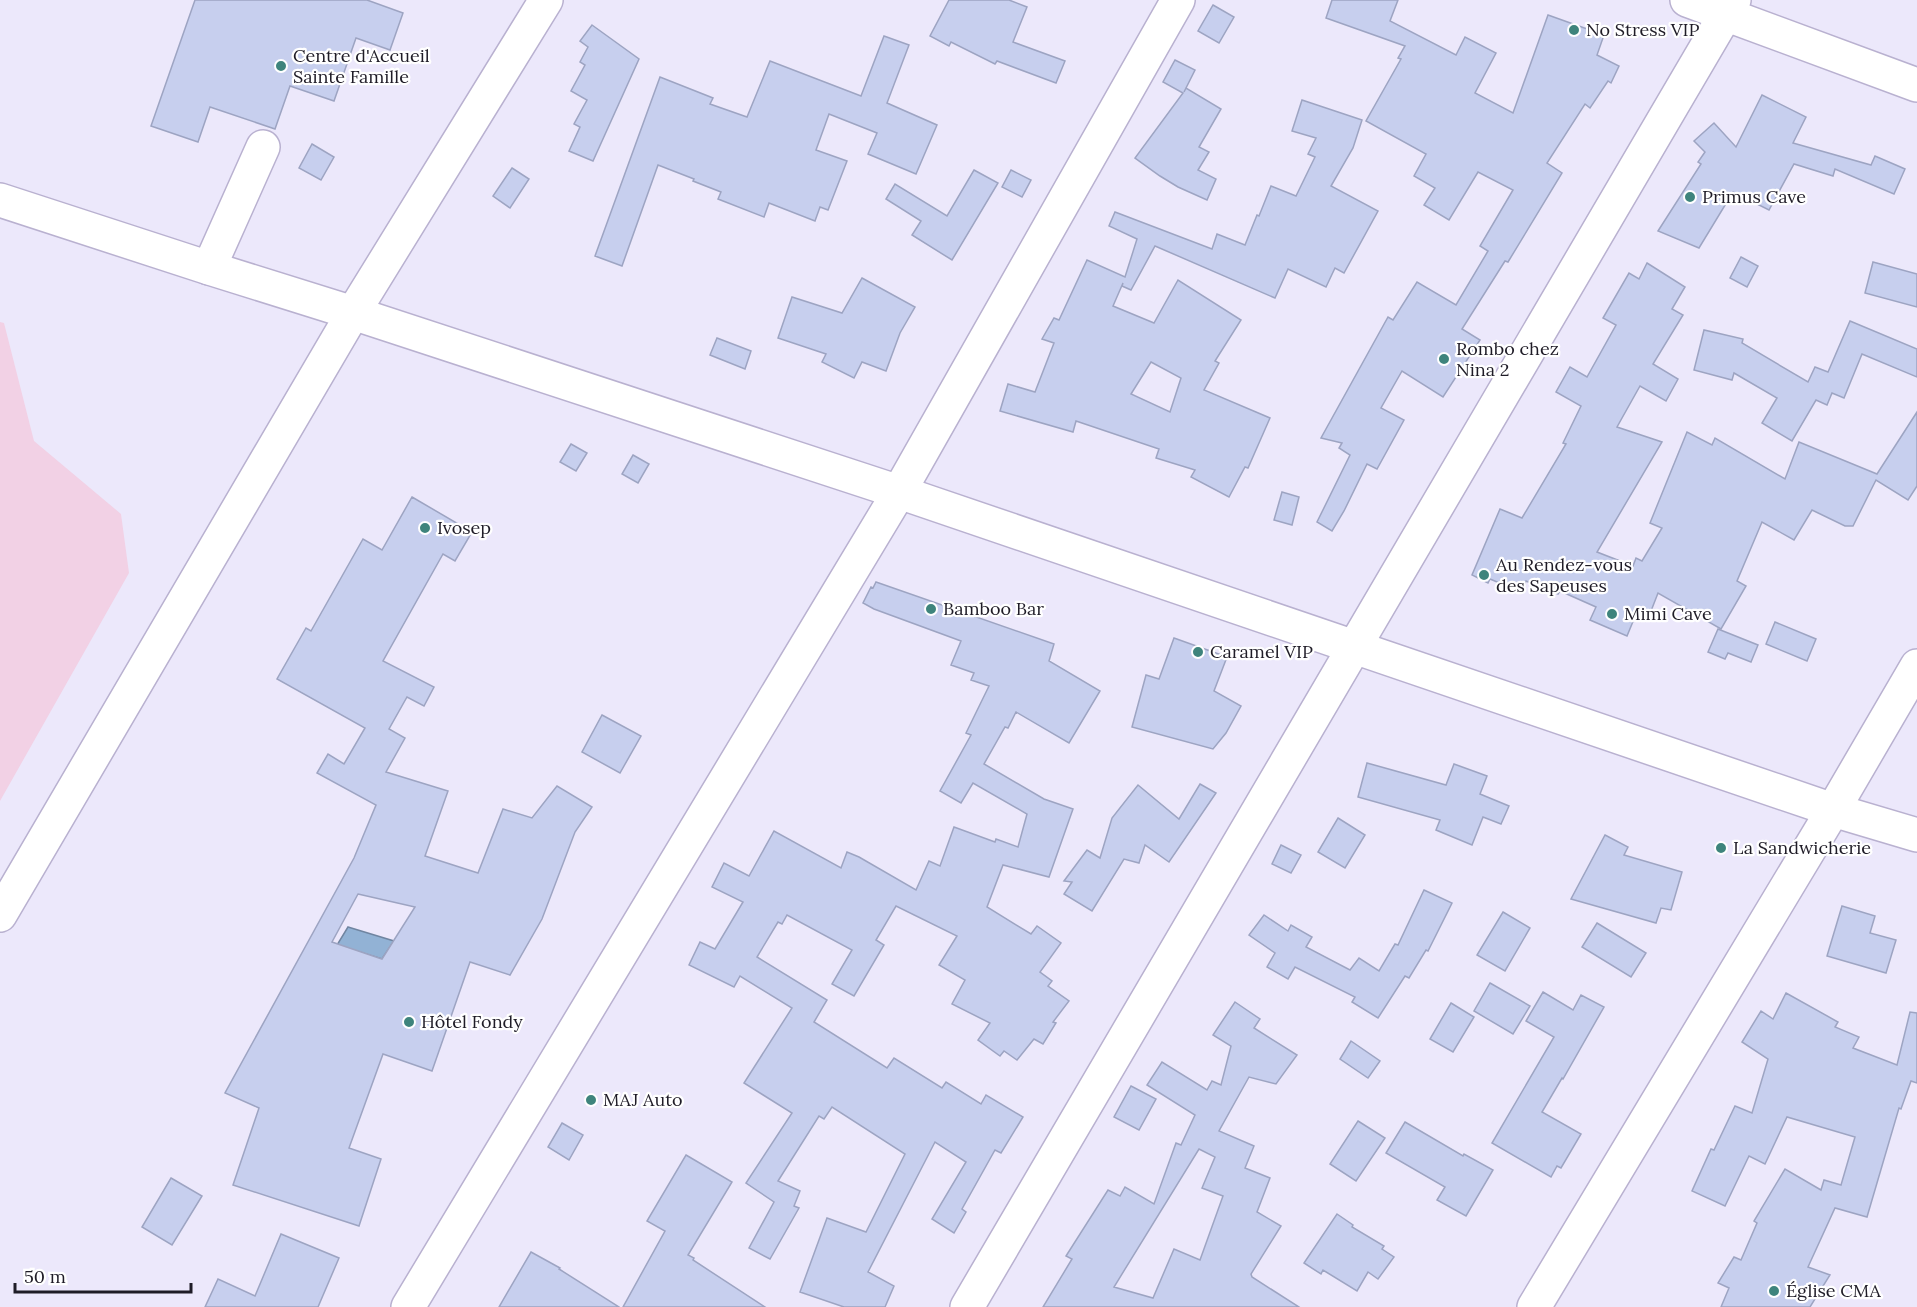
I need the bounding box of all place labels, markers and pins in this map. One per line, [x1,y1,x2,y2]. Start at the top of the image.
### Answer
place label: No Stress VIP [1586,18,1700,41]
marker: No Stress VIP [1567,23,1581,37]
place label: Centre d'Accueil Sainte Famille [293,44,430,88]
marker: Centre d'Accueil Sainte Famille [274,59,288,73]
place label: Primus Cave [1702,185,1806,208]
marker: Primus Cave [1683,190,1697,204]
place label: Rombo chez Nina 2 [1456,337,1559,381]
marker: Rombo chez Nina 2 [1437,352,1451,366]
place label: Ivosep [437,516,491,539]
marker: Ivosep [418,521,432,535]
place label: Au Rendez-vous des Sapeuses [1495,553,1632,597]
marker: Au Rendez-vous des Sapeuses [1477,568,1491,582]
place label: Bamboo Bar [943,597,1044,620]
marker: Bamboo Bar [924,602,938,616]
place label: Mimi Cave [1624,602,1712,625]
marker: Mimi Cave [1605,607,1619,621]
place label: Caramel VIP [1210,640,1313,663]
marker: Caramel VIP [1191,645,1205,659]
place label: La Sandwicherie [1733,836,1871,859]
marker: La Sandwicherie [1714,841,1728,855]
place label: Hôtel Fondy [421,1010,523,1033]
marker: Hôtel Fondy [402,1015,416,1029]
place label: MAJ Auto [603,1088,683,1111]
marker: MAJ Auto [584,1093,598,1107]
place label: Église CMA [1786,1279,1881,1302]
marker: Église CMA [1767,1284,1781,1298]

